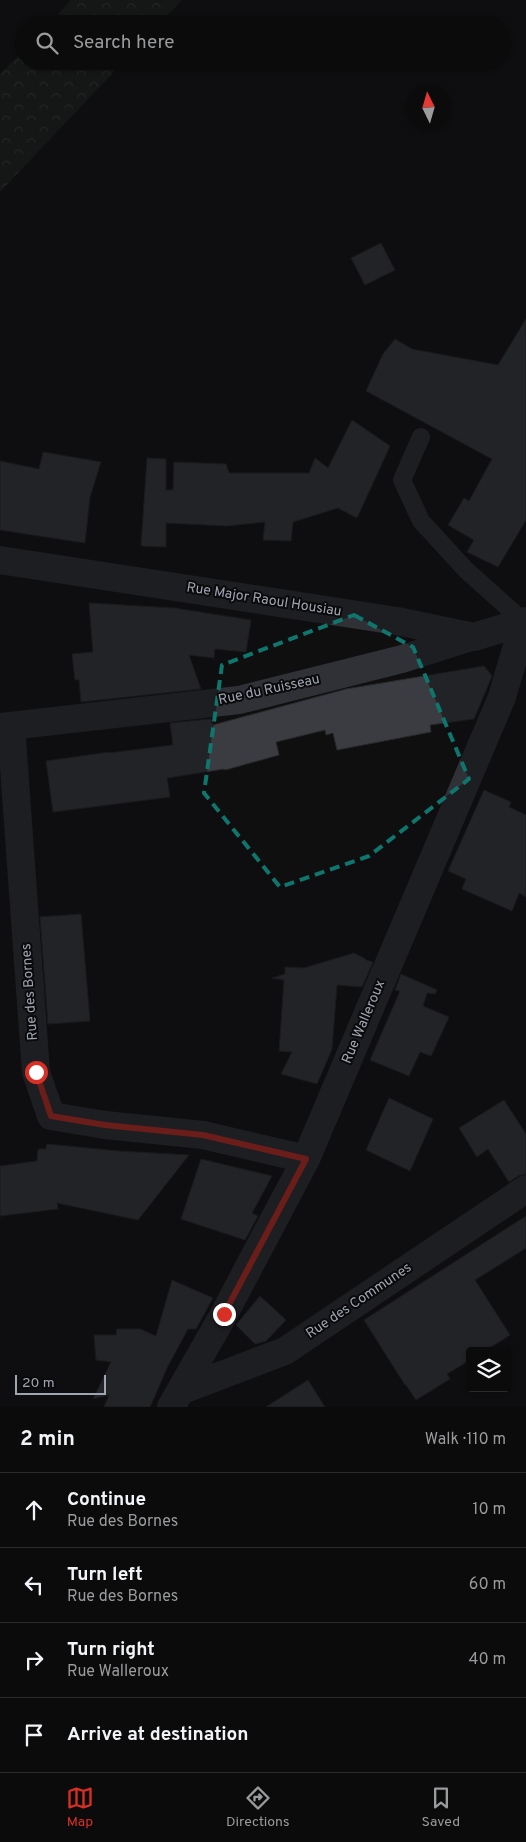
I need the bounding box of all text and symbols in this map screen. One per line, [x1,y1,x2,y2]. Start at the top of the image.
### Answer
search box [15,15,511,70]
icon: search [33,29,61,57]
text: Search here [73,31,175,55]
north arrow [406,85,451,130]
street label: Rue Major Raoul Housiau [185,579,343,621]
street label: Rue du Ruisseau [217,671,321,709]
street label: Rue des Bornes [18,943,42,1041]
street label: Rue Walleroux [339,978,389,1066]
route start [25,1061,48,1084]
street label: Rue des Communes [303,1259,415,1343]
route end [213,1303,236,1326]
map controls [466,1347,511,1392]
button: layers [466,1347,511,1392]
scale bar [15,1372,106,1395]
text: 20 m [22,1375,55,1392]
text: 2 min [20,1426,75,1453]
text: Walk · 110 m [425,1430,506,1450]
text: Continue [67,1488,146,1512]
icon: ahead [20,1496,48,1524]
text: 10 m [472,1500,506,1520]
text: Rue des Bornes [67,1512,178,1532]
text: Turn left [67,1563,143,1587]
icon: left [20,1571,48,1599]
text: 60 m [469,1575,506,1595]
text: Rue des Bornes [67,1587,178,1607]
text: Turn right [67,1638,155,1662]
icon: right [20,1646,48,1674]
text: 40 m [468,1650,506,1670]
text: Rue Walleroux [67,1662,169,1682]
icon: arrive [20,1721,48,1749]
text: Arrive at destination [67,1723,248,1747]
tab: Map [66,1784,94,1831]
tab: Directions [226,1784,290,1831]
tab: Saved [422,1784,460,1831]

